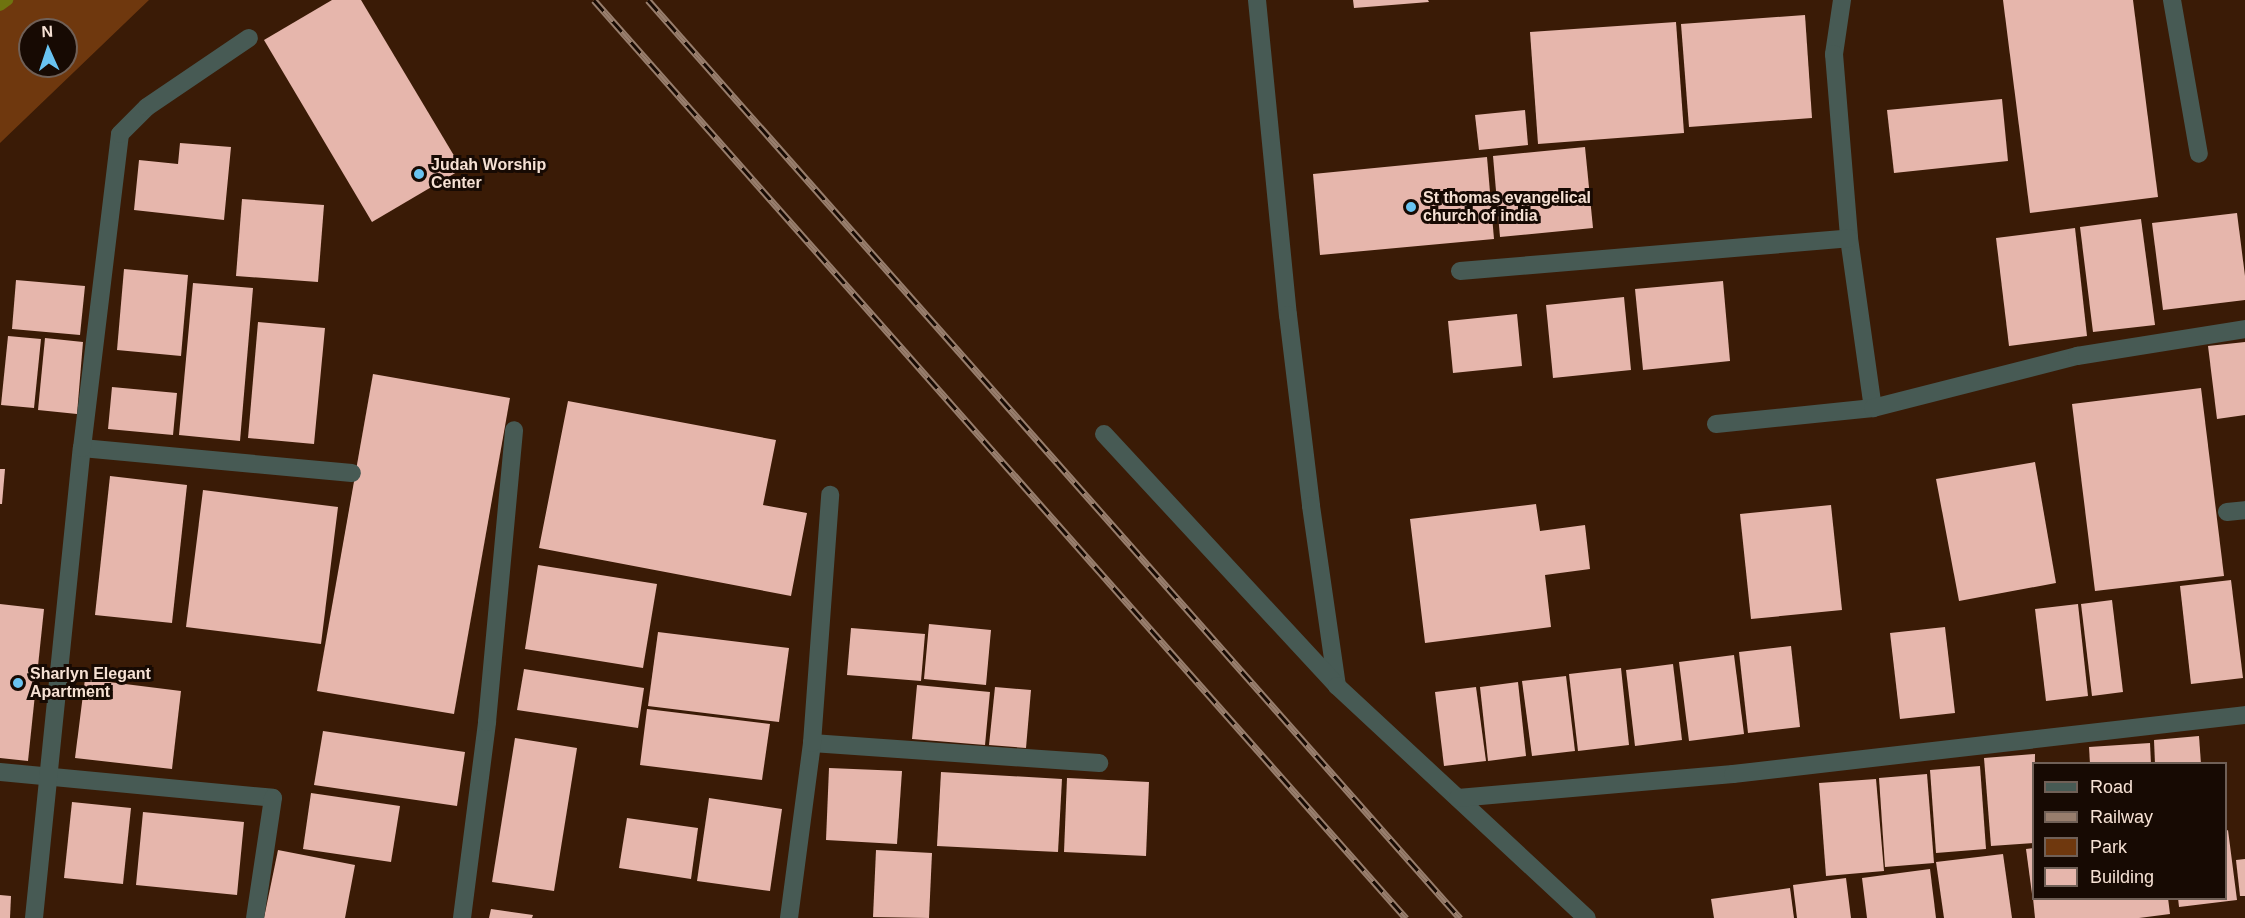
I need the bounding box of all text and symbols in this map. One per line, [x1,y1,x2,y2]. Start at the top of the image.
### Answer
north arrow [18,18,78,78]
text: N [41,23,53,40]
place label: Judah Worship Center [431,155,546,193]
marker: Judah Worship Center [412,167,426,181]
place label: St thomas evangelical church of india [1423,188,1591,226]
marker: St thomas evangelical church of india [1404,200,1418,214]
place label: Sharlyn Elegant Apartment [30,664,151,702]
marker: Sharlyn Elegant Apartment [11,676,25,690]
legend [2032,762,2227,900]
text: Road [2090,777,2133,797]
text: Railway [2090,807,2153,827]
text: Park [2090,837,2127,857]
text: Building [2090,867,2154,887]

